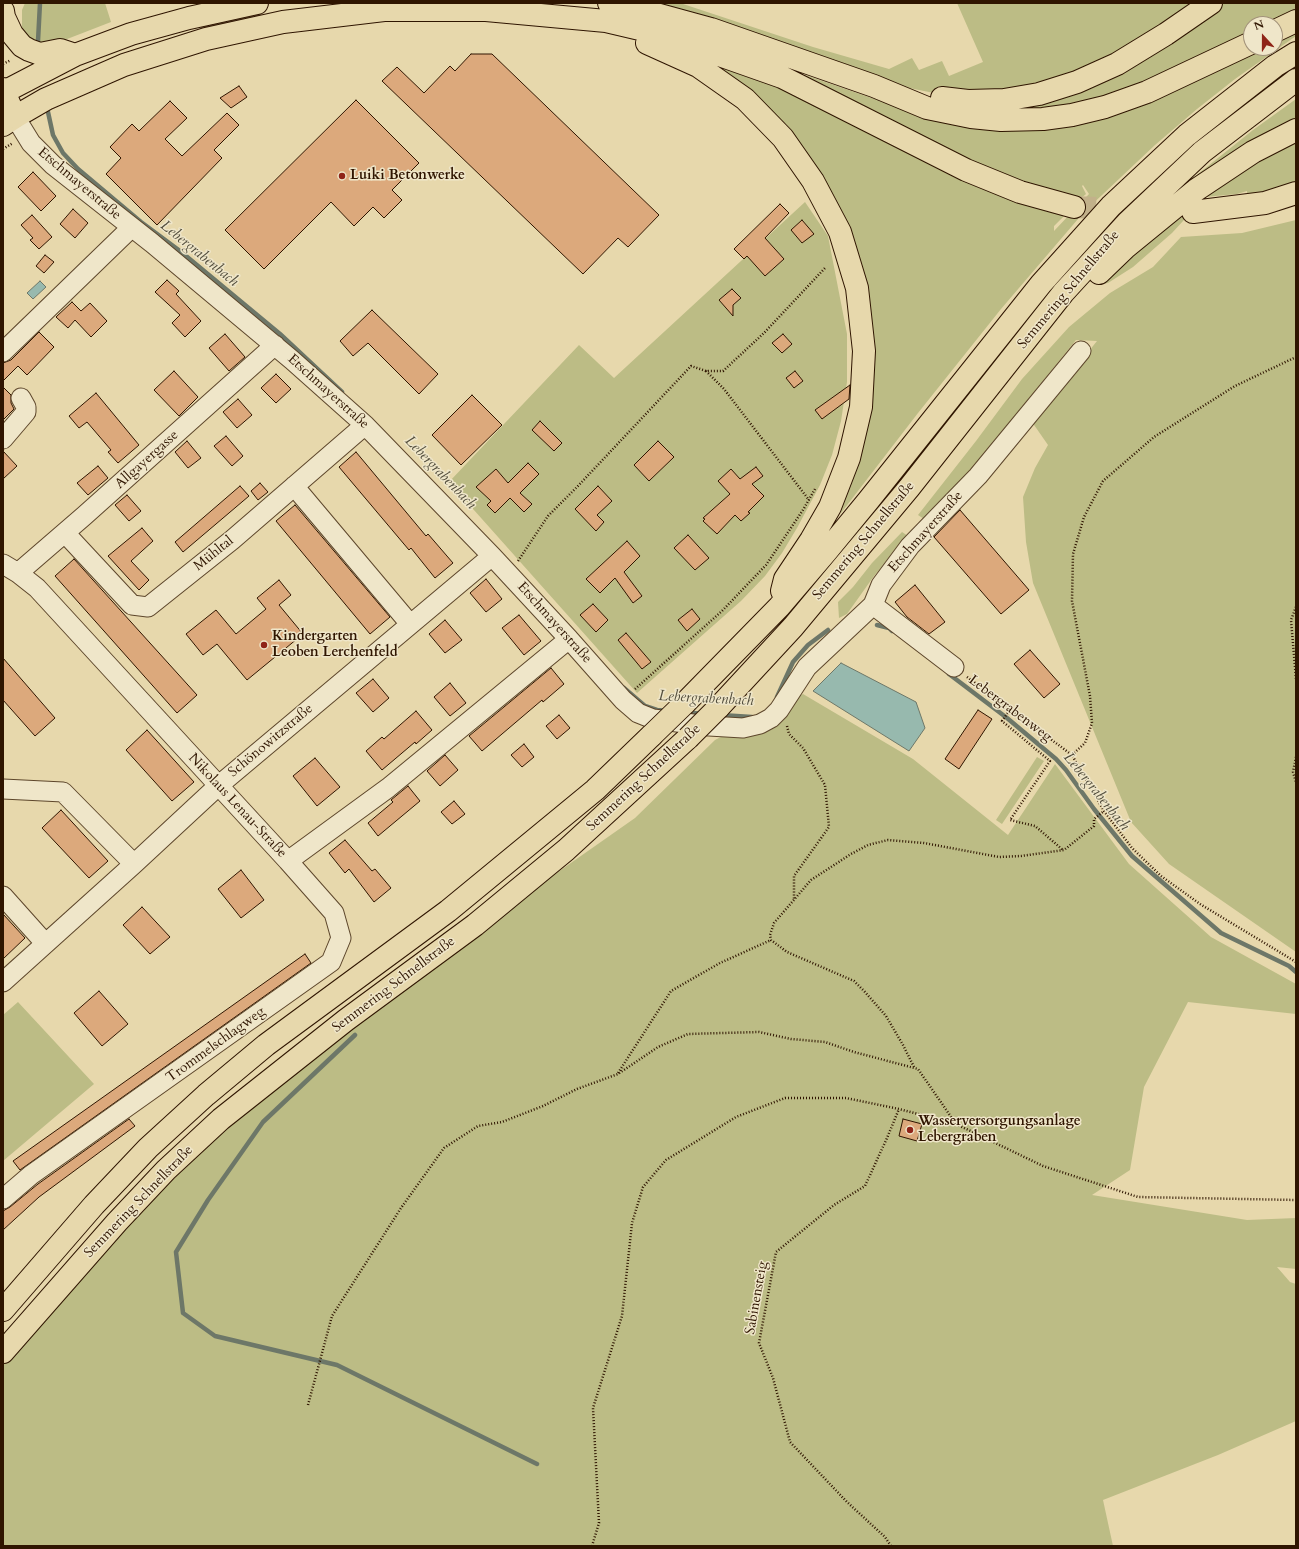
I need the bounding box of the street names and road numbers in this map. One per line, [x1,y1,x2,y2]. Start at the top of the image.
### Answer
street label: Etschmayerstraße [34,144,124,224]
street label: Semmering Schnellstraße [1015,227,1123,353]
street label: Etschmayerstraße [284,351,372,433]
street label: Allgayergasse [112,427,182,493]
street label: Semmering Schnellstraße [810,478,918,604]
street label: Etschmayerstraße [885,488,967,576]
street label: Mühltal [191,533,237,575]
street label: Etschmayerstraße [513,579,595,667]
street label: Lebergrabenweg [965,672,1055,746]
street label: Schönowitzstraße [225,701,317,781]
street label: Semmering Schnellstraße [584,721,704,835]
street label: Nikolaus Lenau-Straße [184,750,290,862]
street label: Semmering Schnellstraße [329,933,459,1037]
street label: Trommelschlagweg [163,1003,269,1087]
street label: Semmering Schnellstraße [81,1142,197,1262]
street label: Sabinensteig [742,1260,772,1336]

